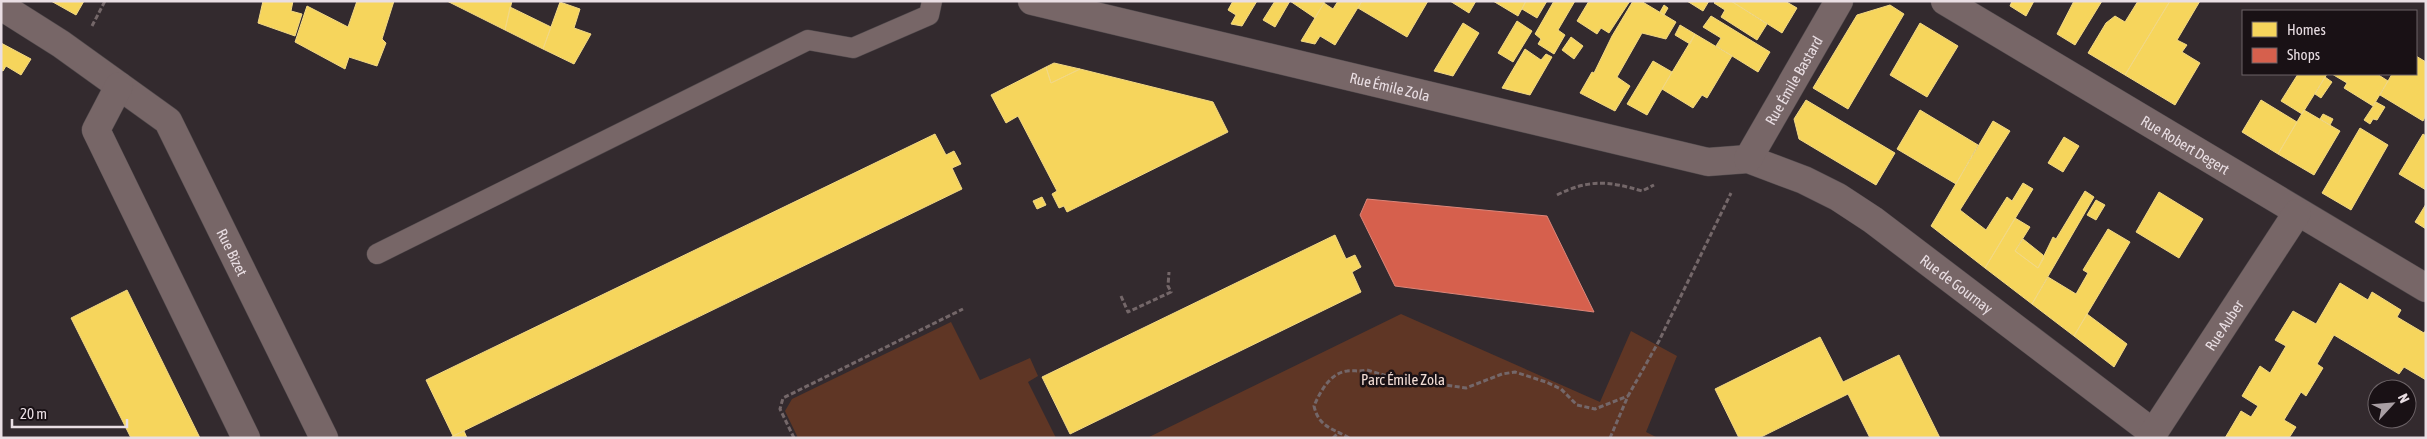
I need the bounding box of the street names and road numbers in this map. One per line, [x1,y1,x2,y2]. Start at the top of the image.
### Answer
street label: Rue Émile Bastard [1761,33,1826,127]
street label: Rue Émile Zola [1348,69,1432,104]
street label: Rue Robert Degert [2138,112,2233,177]
street label: Rue Bizet [214,226,251,279]
street label: Rue de Gournay [1917,251,1997,317]
street label: Rue Auber [2201,296,2247,353]

